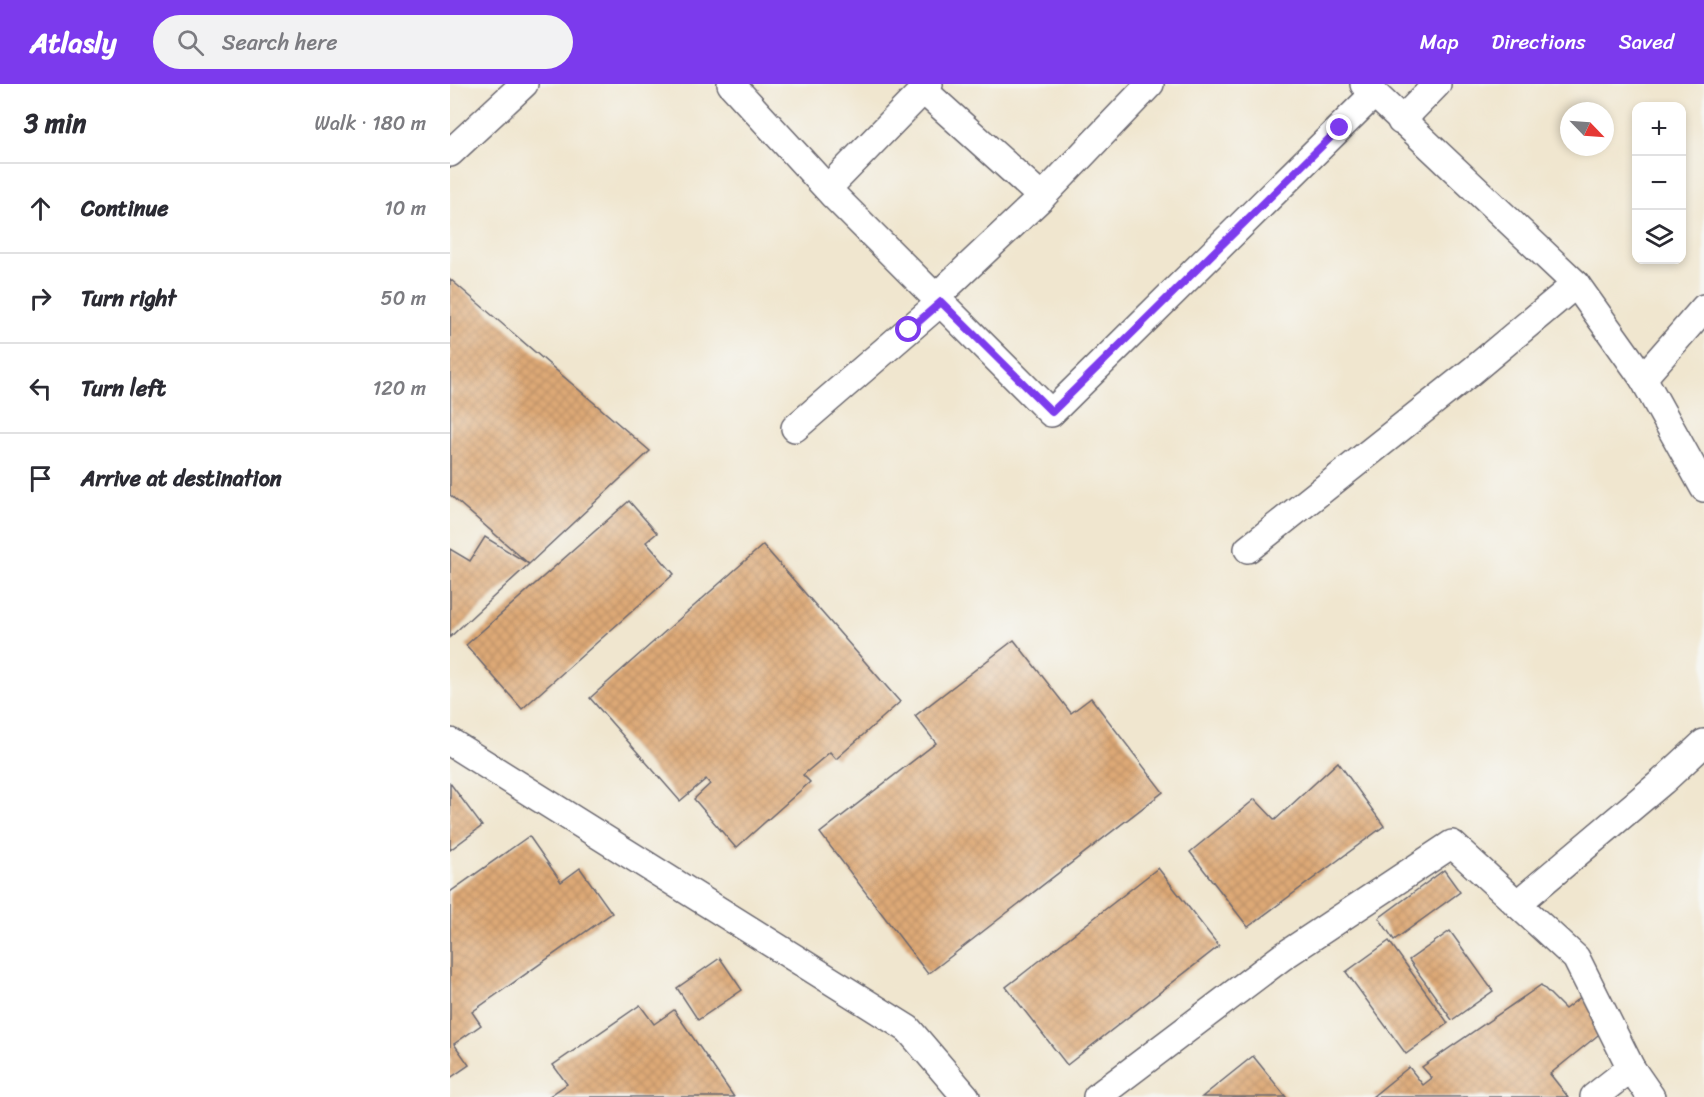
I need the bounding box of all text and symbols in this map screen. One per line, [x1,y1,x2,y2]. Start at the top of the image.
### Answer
search box [153,15,573,69]
text: Atlasly [30,18,117,67]
text: Search here [222,23,338,62]
text: Map [1420,23,1458,61]
text: Directions [1491,23,1586,61]
text: Saved [1619,23,1674,61]
icon: search [174,26,207,59]
text: 3 min [24,100,86,146]
north arrow [1560,102,1614,156]
map controls [1632,102,1686,264]
button: + [1632,102,1686,156]
text: Walk · 180 m [315,106,426,141]
route end [1326,114,1352,140]
button: − [1632,156,1686,210]
text: Continue [81,189,169,228]
text: 10 m [384,191,426,226]
icon: ahead [24,192,57,225]
button: layers [1632,210,1686,264]
text: Turn right [81,279,176,318]
text: 50 m [381,281,426,316]
icon: right [24,282,57,315]
route start [895,316,921,342]
text: Turn left [81,369,166,408]
text: 120 m [373,371,426,406]
icon: left [24,372,57,405]
text: Arrive at destination [81,459,282,498]
icon: arrive [24,462,57,495]

